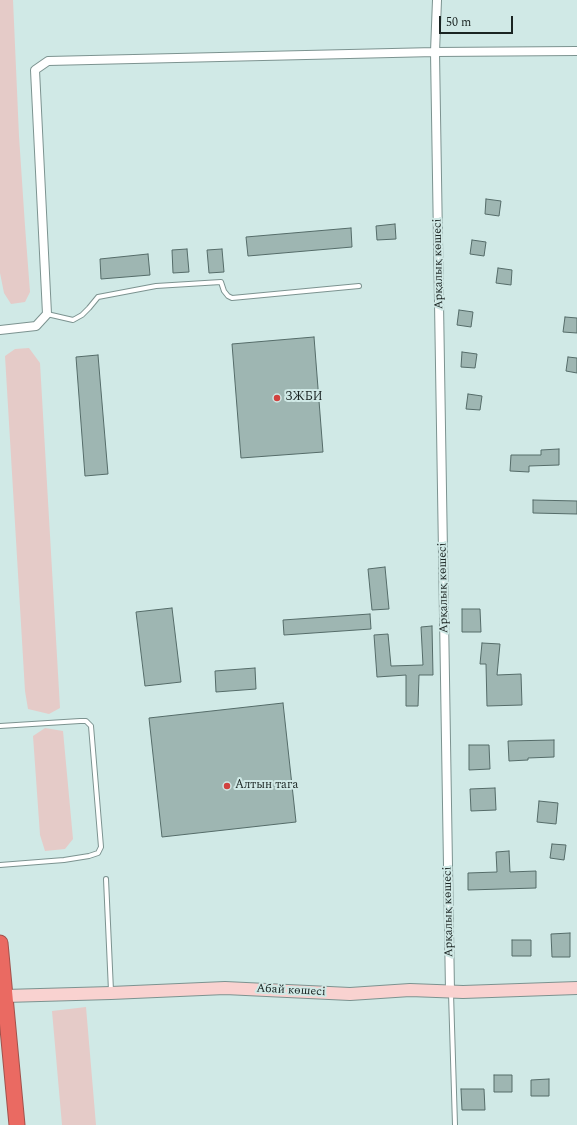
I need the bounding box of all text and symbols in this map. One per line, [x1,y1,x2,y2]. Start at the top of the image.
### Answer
scale bar [441,8,515,34]
text: 50 m [446,13,471,32]
street label: Арқалық көшесі [431,218,447,310]
place label: ЗЖБИ [285,391,322,405]
marker: ЗЖБИ [272,393,282,403]
street label: Арқалық көшесі [436,542,452,634]
place label: Алтын тага [235,779,298,793]
marker: Алтын тага [222,781,232,791]
street label: Арқалық көшесі [441,866,457,958]
street label: Абай көшесі [256,982,326,1000]

